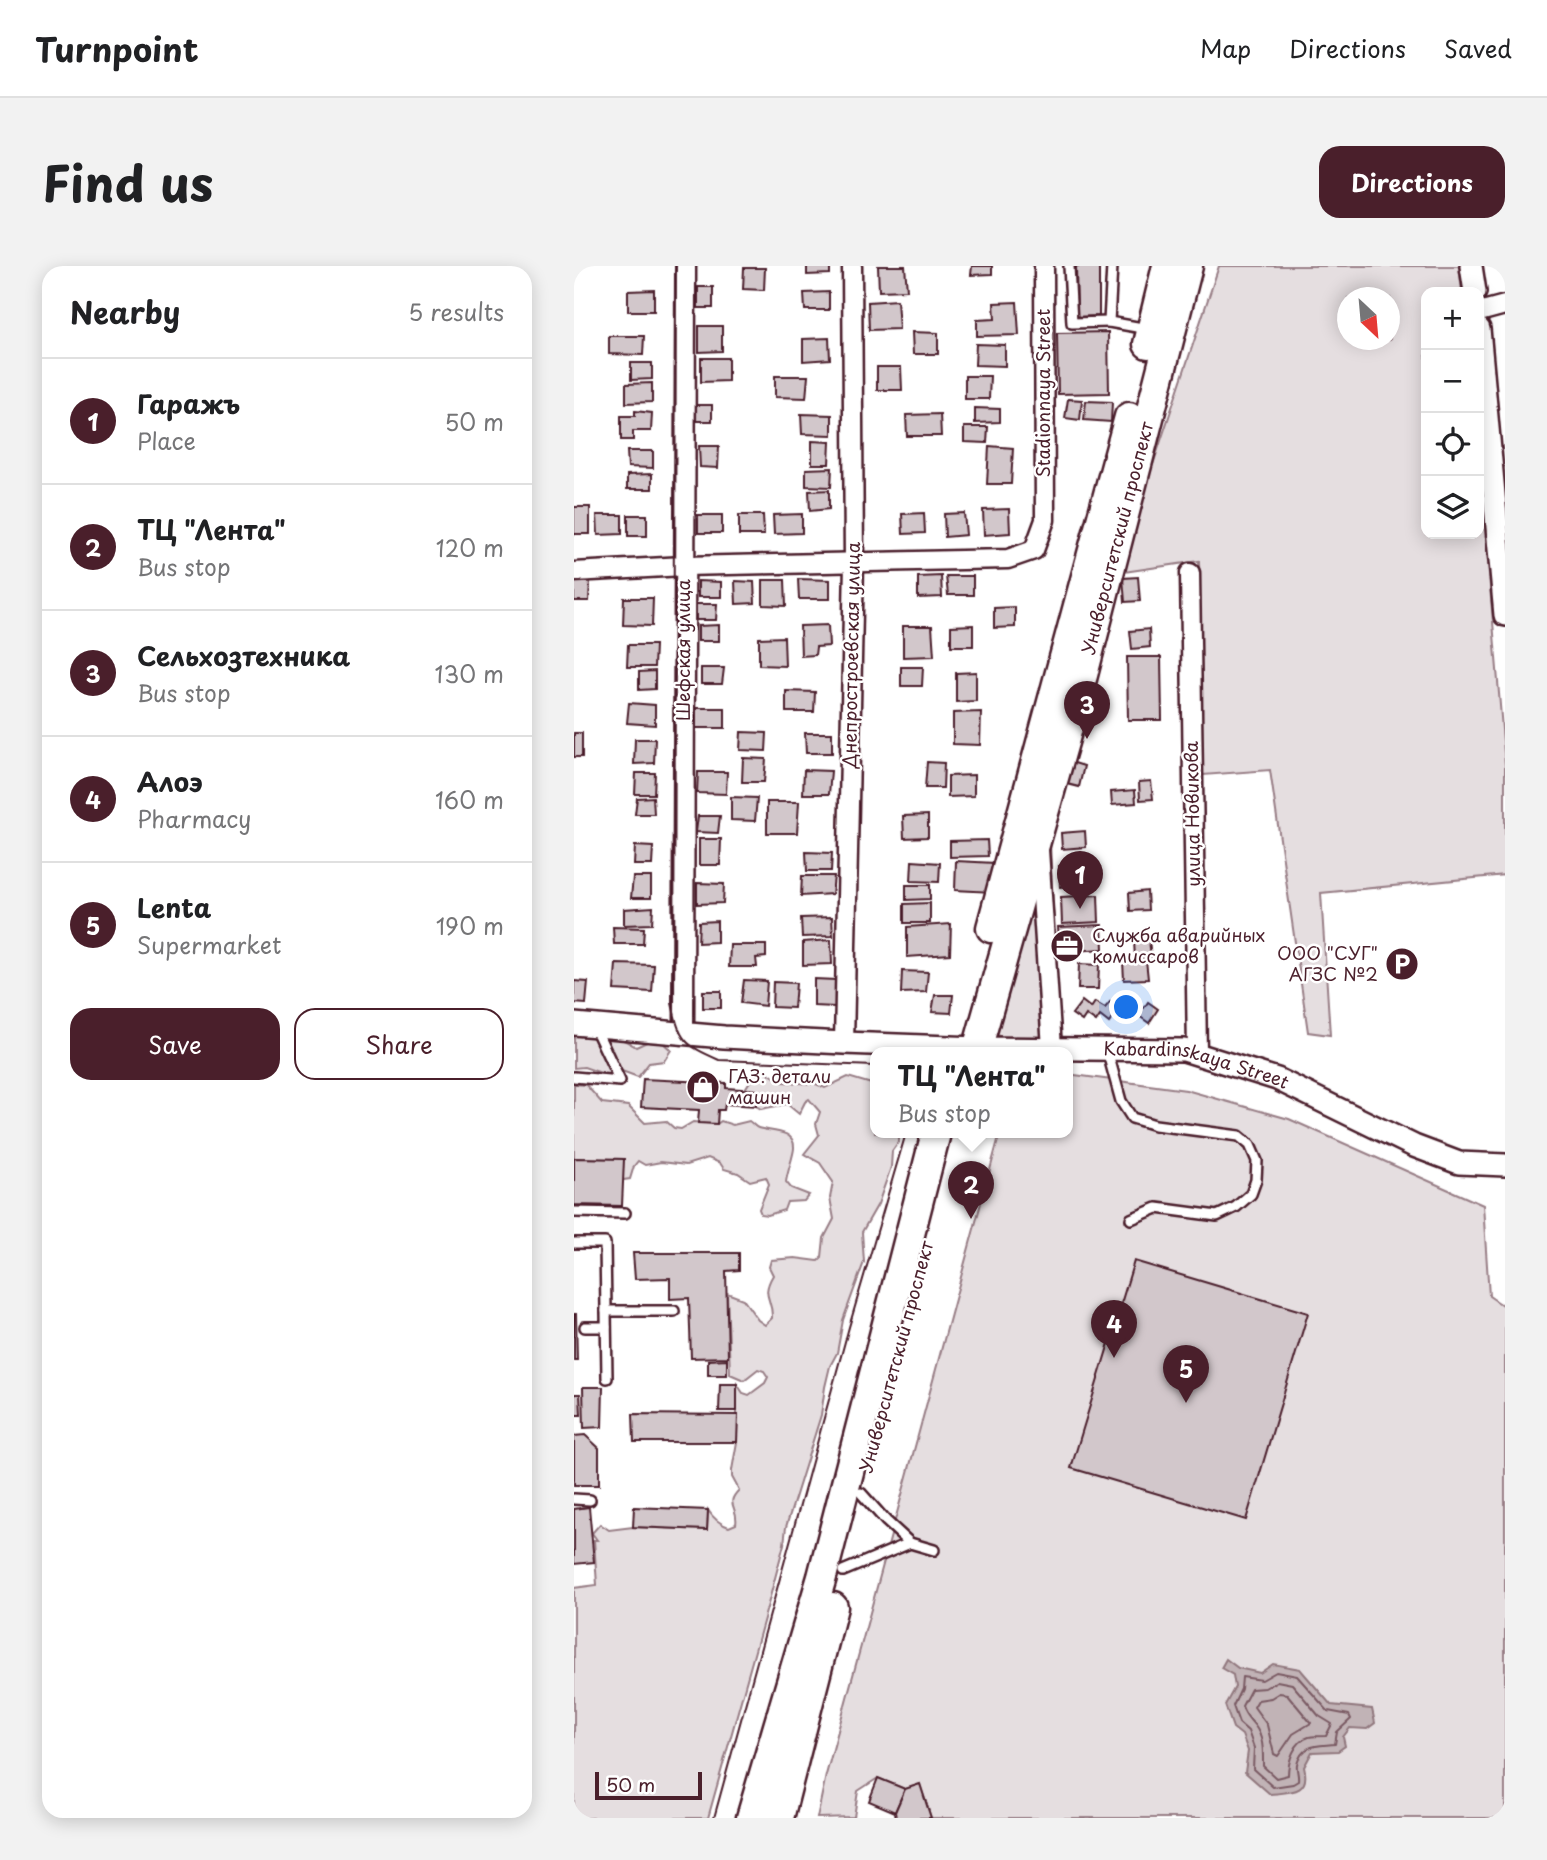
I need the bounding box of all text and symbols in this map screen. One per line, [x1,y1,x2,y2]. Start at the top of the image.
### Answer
text: Turnpoint [35,23,199,73]
text: Map [1200,30,1251,66]
text: Directions [1289,30,1406,66]
text: Saved [1444,30,1512,66]
text: Find us [42,145,213,219]
button: Directions [1319,146,1505,218]
north arrow [1337,287,1400,350]
map controls [1421,287,1484,539]
button: + [1421,287,1484,350]
text: Nearby [70,289,180,334]
text: 5 results [408,294,504,329]
street label: Stadionnaya Street [1029,309,1056,477]
button: − [1421,350,1484,413]
text: Гаражъ [137,384,240,423]
text: 1 [88,404,99,439]
text: 50 m [444,404,504,439]
button: locate [1421,413,1484,476]
street label: Университетский проспект [1074,418,1160,657]
text: Place [137,423,196,458]
button: layers [1421,476,1484,539]
text: ТЦ "Лента" [137,510,286,549]
text: 2 [85,530,101,565]
text: 120 m [436,530,504,565]
street label: Днепростроевская улица [835,541,866,769]
text: Bus stop [137,549,231,584]
street label: Шефская улица [669,578,696,721]
text: Сельхозтехника [137,636,350,675]
text: 3 [85,656,101,691]
text: 130 m [434,656,504,691]
text: Bus stop [137,675,231,710]
pin: 3 [1064,681,1110,739]
street label: улица Новикова [1177,740,1206,887]
text: Алоэ [137,762,203,801]
text: 4 [85,782,101,817]
text: 160 m [435,782,504,817]
text: Pharmacy [137,801,251,836]
pin: 1 [1057,851,1103,909]
text: Lenta [137,888,211,927]
text: 5 [86,908,100,943]
text: 190 m [436,908,504,943]
place label: Служба аварийных комиссаров [1092,921,1265,969]
text: Supermarket [137,927,281,962]
office icon: Служба аварийных комиссаров [1048,927,1086,965]
place label: ООО "СУГ" АГЗС №2 [1277,939,1378,987]
parking icon: ООО "СУГ" АГЗС №2 [1383,945,1421,983]
your location [1109,990,1143,1024]
button: Save [70,1008,280,1080]
button: Share [294,1008,504,1080]
street label: Kabardinskaya Street [1103,1034,1294,1095]
popup [870,1047,1073,1138]
text: ТЦ "Лента" [897,1056,1046,1095]
place label: ГАЗ: детали машин [728,1062,831,1110]
shop icon: ГАЗ: детали машин [684,1068,722,1106]
text: Bus stop [897,1095,991,1130]
pin: 2 [948,1161,994,1219]
street label: Университетский проспект [852,1237,940,1476]
pin: 4 [1091,1300,1137,1358]
pin: 5 [1163,1345,1209,1403]
scale bar [595,1769,702,1801]
text: 50 m [606,1770,655,1798]

